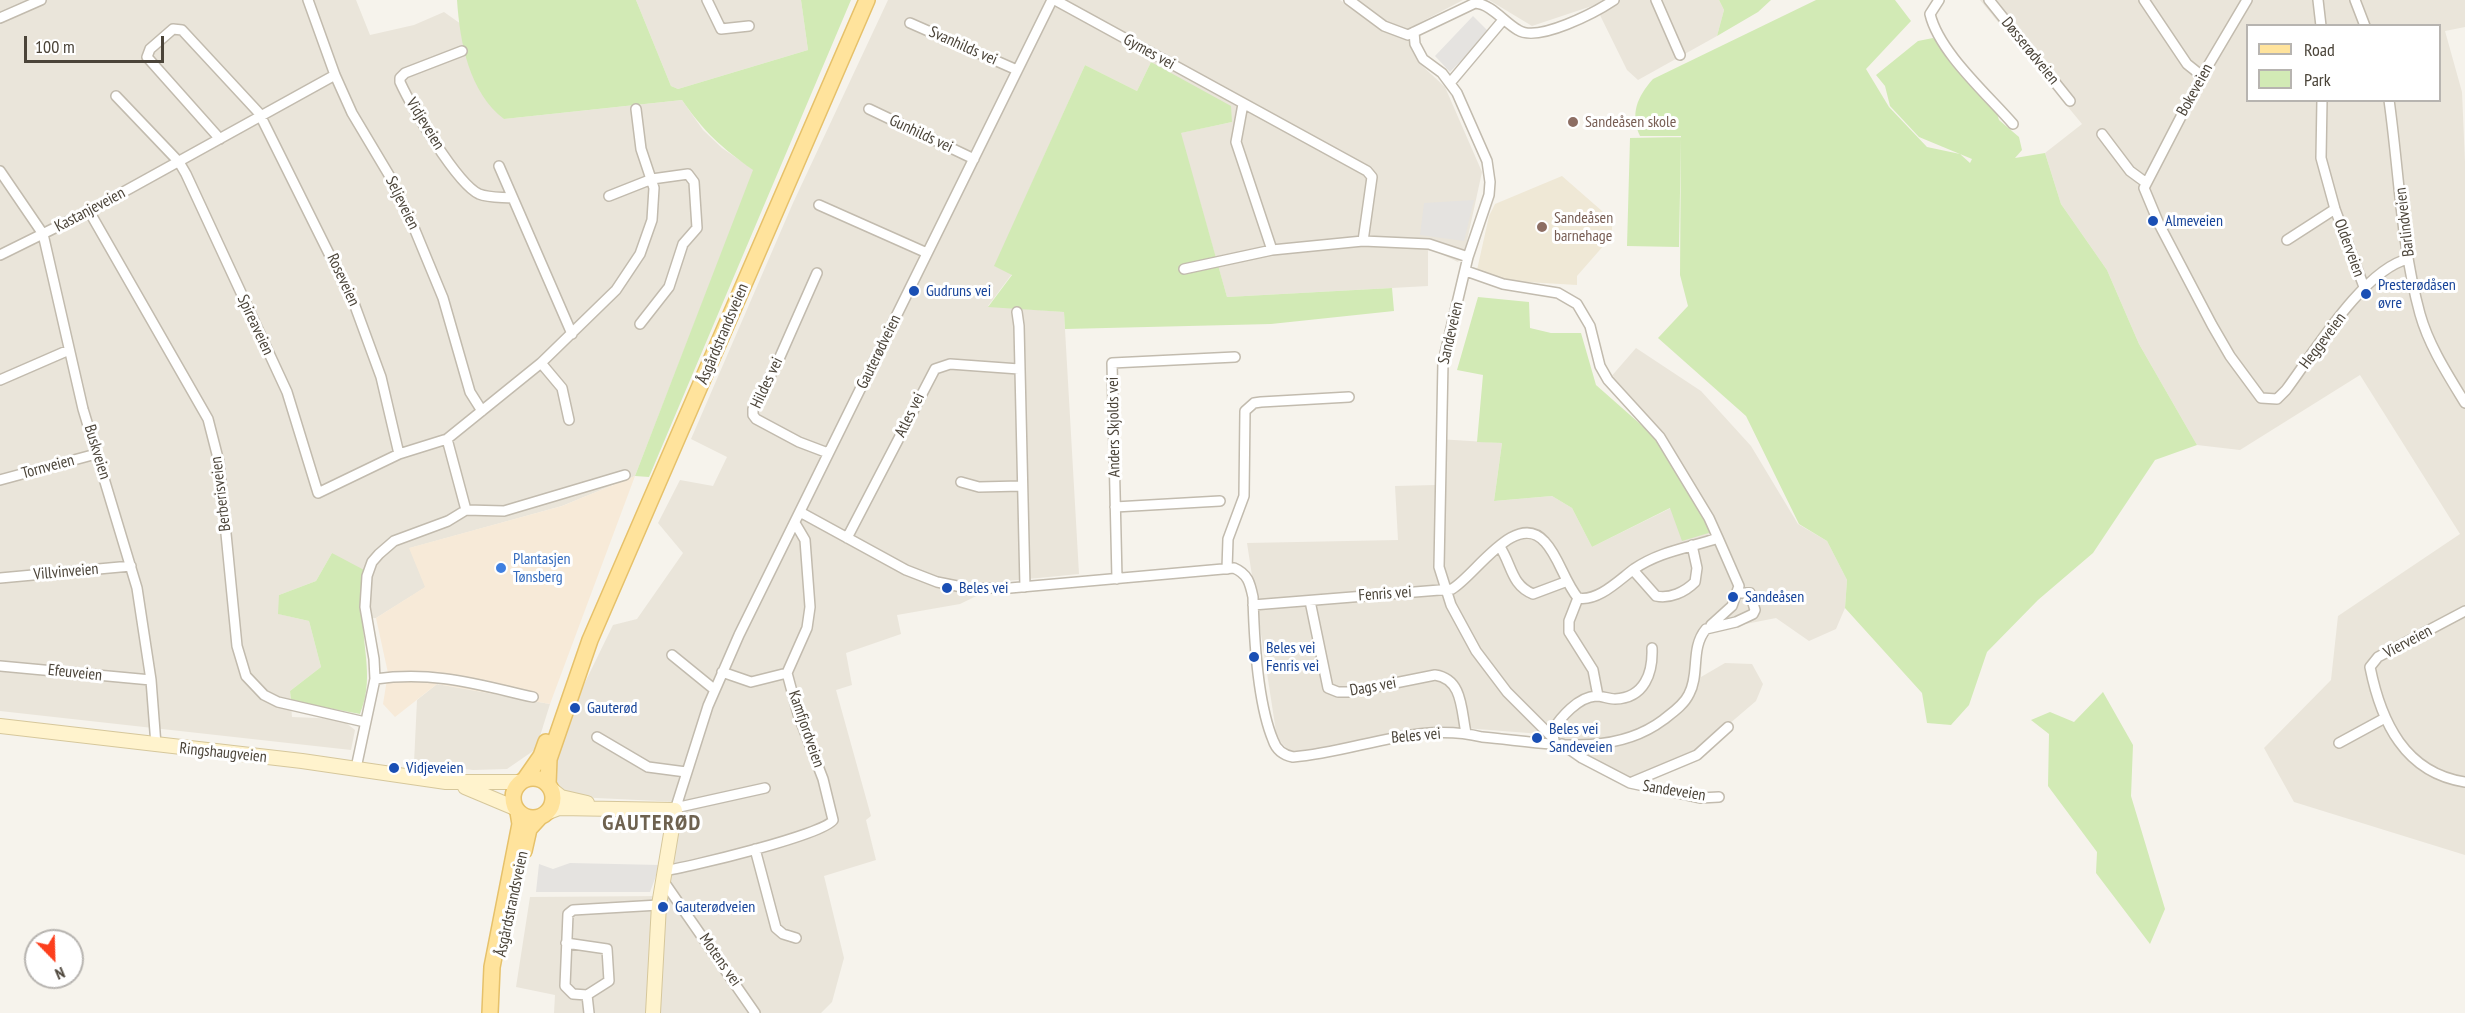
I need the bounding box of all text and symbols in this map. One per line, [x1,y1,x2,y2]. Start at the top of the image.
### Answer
street label: Døsserødveien [1997,13,2063,89]
street label: Svanhilds vei [926,22,1000,70]
scale bar [27,24,166,62]
legend [2246,24,2441,102]
street label: Gymes vei [1120,30,1178,74]
text: 100 m [35,35,75,58]
text: Road [2304,38,2335,61]
street label: Bokeveien [2173,61,2217,119]
text: Park [2304,68,2331,91]
street label: Vidjeveien [402,95,448,153]
street label: Gunhilds vei [886,111,956,157]
place label: Sandeåsen skole [1585,112,1676,132]
marker: Sandeåsen skole [1566,115,1580,129]
street label: Seljeveien [381,173,423,233]
street label: Kastanjeveien [52,183,128,237]
street label: Barlindveien [2391,186,2419,258]
place label: Sandeåsen barnehage [1554,208,1613,246]
place label: Almeveien [2165,211,2223,231]
marker: Almeveien [2146,214,2160,228]
street label: Olderveien [2330,216,2368,280]
marker: Sandeåsen barnehage [1535,220,1549,234]
street label: Roseveien [323,251,363,309]
place label: Presterødåsen øvre [2378,275,2456,313]
street label: Åsgårdstrandsveien [693,281,753,387]
place label: Gudruns vei [926,281,991,301]
marker: Gudruns vei [907,284,921,298]
marker: Presterødåsen øvre [2359,287,2373,301]
street label: Spireaveien [233,292,277,358]
street label: Sandeveien [1435,300,1467,366]
street label: Heggeveien [2296,309,2350,373]
street label: Gauterødveien [853,312,905,392]
street label: Hildes vei [747,354,787,412]
street label: Anders Skjolds vei [1104,377,1124,477]
street label: Atles vei [891,390,929,440]
street label: Buskveien [80,422,114,482]
street label: Tornveien [20,451,76,483]
street label: Berberisveien [207,455,235,533]
place label: Plantasjen Tønsberg [513,549,571,587]
street label: Villvinveien [33,560,99,584]
marker: Plantasjen Tønsberg [494,561,508,575]
place label: Beles vei [959,578,1009,598]
marker: Beles vei [940,581,954,595]
street label: Fenris vei [1358,583,1412,605]
place label: Sandeåsen [1745,587,1804,607]
marker: Sandeåsen [1726,590,1740,604]
street label: Vierveien [2381,621,2435,663]
place label: Beles vei Fenris vei [1266,638,1319,676]
marker: Beles vei Fenris vei [1247,650,1261,664]
street label: Efeuveien [47,661,103,685]
street label: Dags vei [1348,673,1398,701]
street label: Kamfjordveien [784,688,828,770]
place label: Gauterød [587,698,637,718]
marker: Gauterød [568,701,582,715]
place label: Beles vei Sandeveien [1549,719,1612,757]
street label: Beles vei [1390,724,1442,748]
marker: Beles vei Sandeveien [1530,731,1544,745]
street label: Ringshaugveien [178,739,268,767]
place label: Vidjeveien [406,758,464,778]
marker: Vidjeveien [387,761,401,775]
street label: Sandeveien [1641,777,1707,805]
district label: GAUTERØD [602,811,702,837]
street label: Åsgårdstrandsveien [491,849,533,959]
place label: Gauterødveien [675,897,755,917]
marker: Gauterødveien [656,900,670,914]
north arrow [24,929,84,989]
street label: Motens vei [695,930,745,990]
text: N [52,963,68,985]

